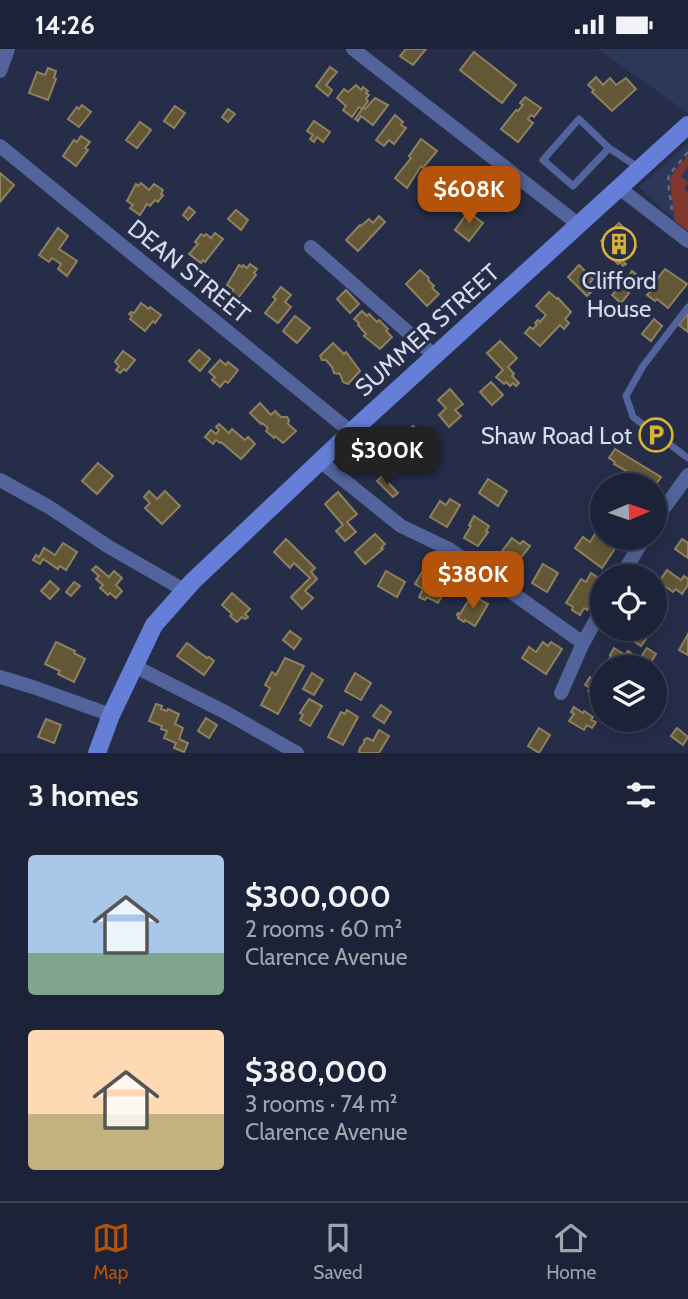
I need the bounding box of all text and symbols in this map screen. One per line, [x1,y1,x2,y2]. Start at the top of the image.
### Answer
text: 14:26 [35,9,95,41]
pin: $608K [420,167,518,226]
text: $608K [434,175,504,203]
street label: DEAN STREET [122,213,256,329]
building icon: Clifford House [600,225,638,263]
street label: SUMMER STREET [349,258,505,402]
place label: Clifford House [582,266,656,323]
parking icon: Shaw Road Lot [637,416,675,454]
place label: Shaw Road Lot [481,421,632,450]
pin: $300K [338,427,436,487]
text: $300K [351,436,423,464]
north arrow [590,473,667,549]
map controls [590,473,667,732]
pin: $380K [424,552,522,611]
text: $380K [438,560,508,588]
button: locate [590,564,667,641]
button: layers [590,655,667,732]
icon: filters [622,776,660,814]
text: 3 homes [28,777,139,814]
text: $300,000 [245,878,391,915]
icon: home [84,883,168,967]
text: 2 rooms · 60 m² [245,915,402,943]
text: Clarence Avenue [245,943,407,971]
text: $380,000 [245,1053,388,1090]
icon: home [84,1058,168,1142]
text: 3 rooms · 74 m² [245,1090,397,1118]
text: Clarence Avenue [245,1118,407,1146]
tab: Map [92,1219,130,1284]
tab: Saved [313,1219,363,1284]
tab: Home [546,1219,596,1284]

